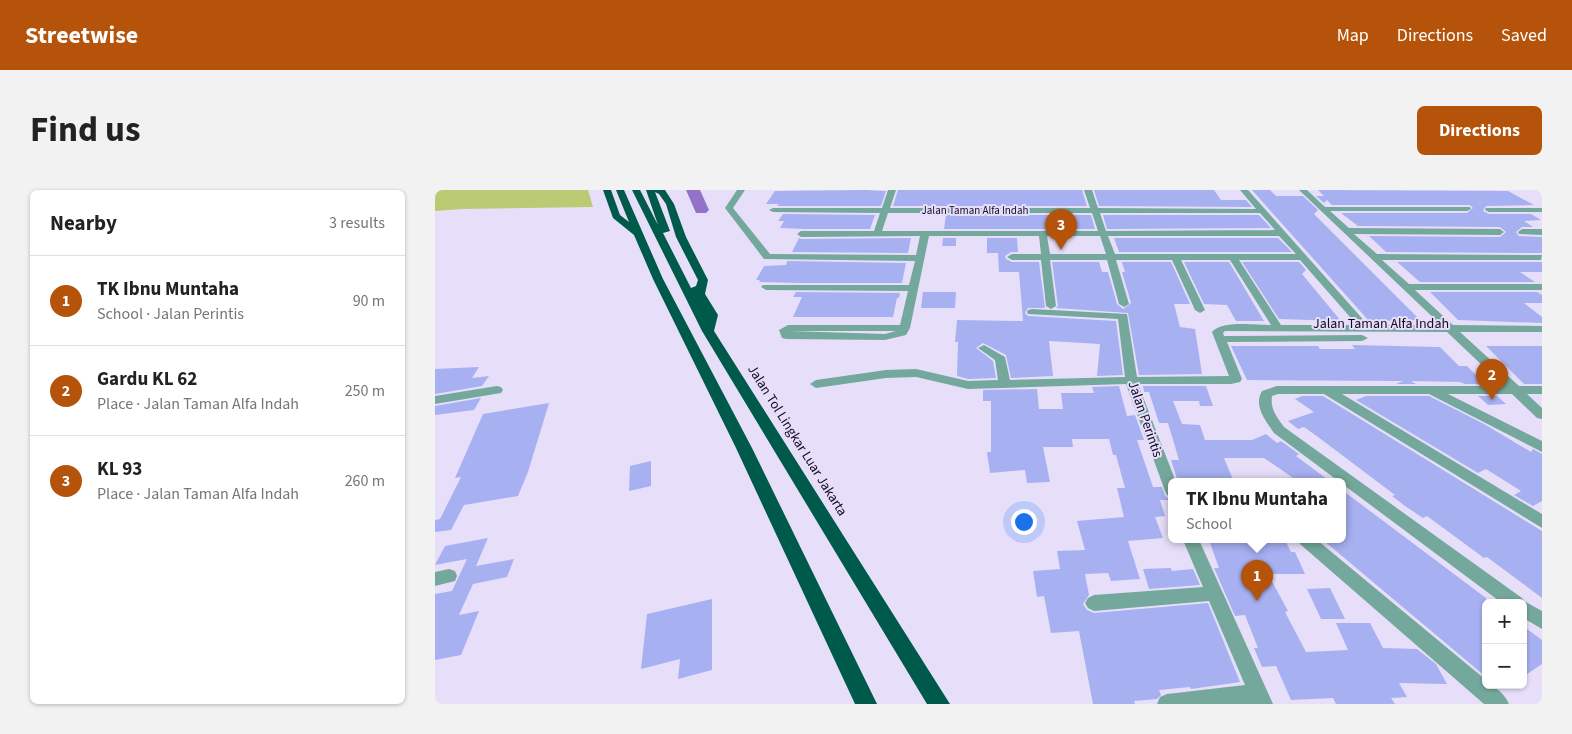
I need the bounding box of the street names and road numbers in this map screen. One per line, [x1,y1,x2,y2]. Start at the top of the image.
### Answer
street label: Jalan Taman Alfa Indah [922,203,1028,218]
street label: Jalan Taman Alfa Indah [1313,314,1449,334]
street label: Jalan Tol Lingkar Luar Jakarta [742,361,852,520]
street label: Jalan Perintis [1123,379,1167,460]

